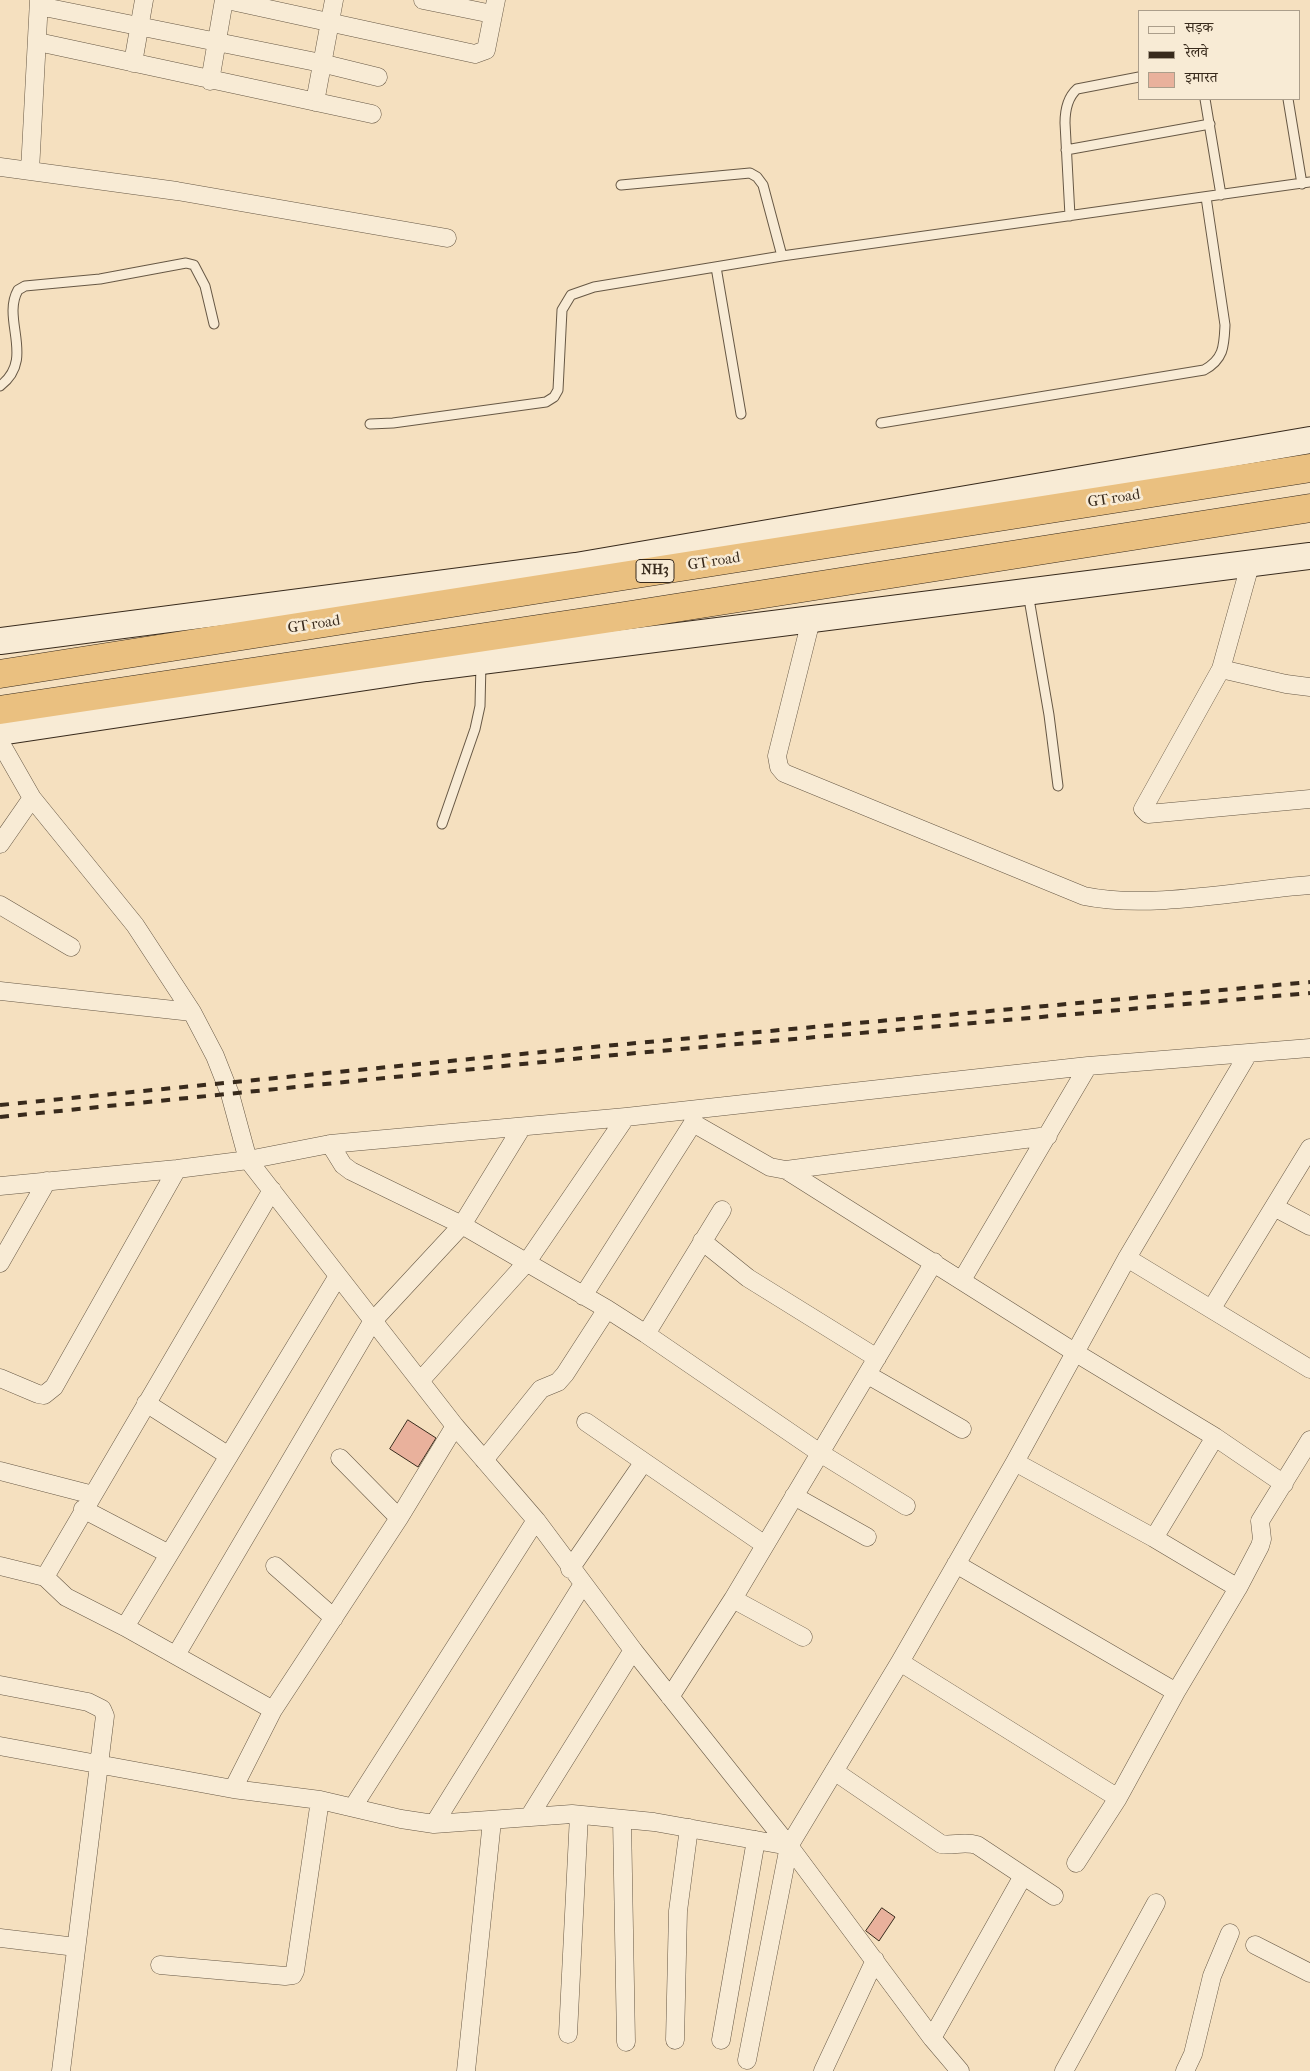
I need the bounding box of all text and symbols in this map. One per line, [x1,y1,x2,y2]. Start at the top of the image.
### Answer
legend [1138,10,1300,100]
text: सड़क [1185,18,1213,36]
text: रेलवे [1185,43,1208,61]
text: इमारत [1185,68,1218,86]
street label: GT road [1086,486,1142,512]
street label: GT road [686,549,742,575]
road number: NH3 [636,560,674,582]
street label: GT road [286,612,342,638]

